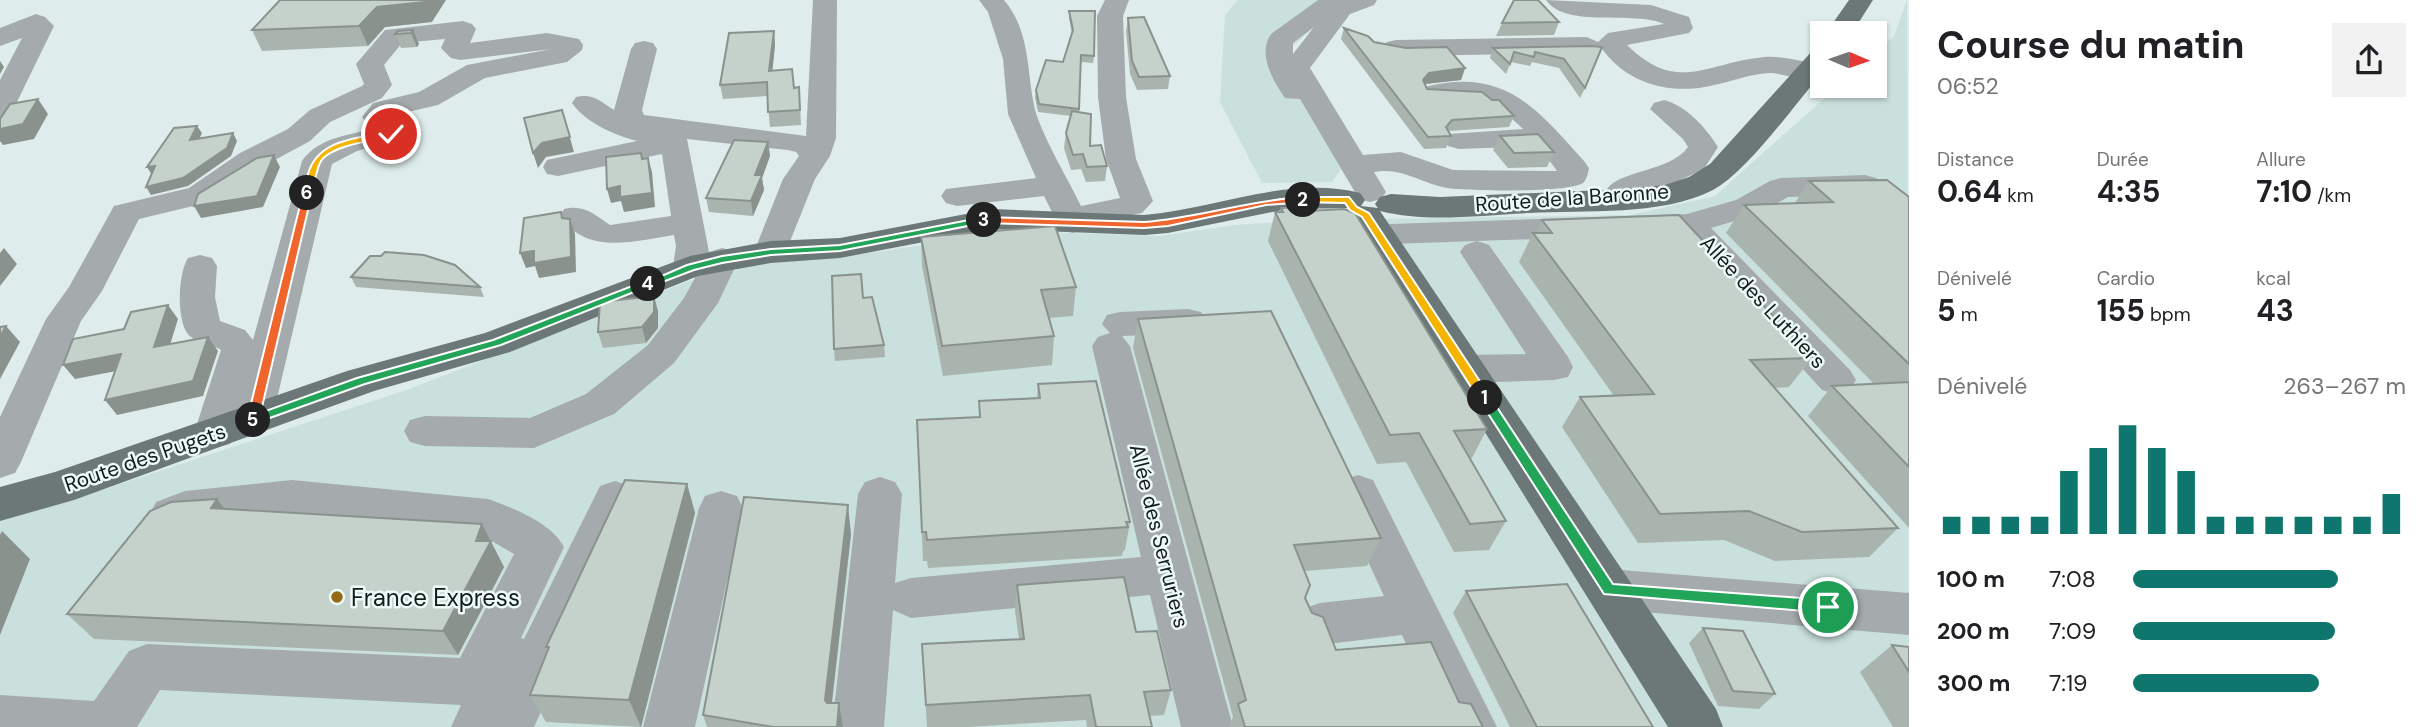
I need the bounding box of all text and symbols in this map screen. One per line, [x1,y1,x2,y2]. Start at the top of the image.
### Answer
text: Course du matin [1937,20,2245,70]
north arrow [1810,21,1886,98]
map controls [1810,21,1887,98]
button: share [2332,23,2406,97]
text: 06:52 [1937,71,1999,101]
pin [361,104,421,164]
icon: check [372,115,410,153]
text: Distance [1937,147,2014,172]
text: Durée [2097,147,2149,172]
text: Allure [2256,147,2306,172]
text: 0.64 [1937,172,2002,211]
text: 4:35 [2097,172,2161,211]
text: 7:10 [2256,172,2312,211]
pin: 6 [290,176,324,210]
street label: Route de la Baronne [1474,177,1670,219]
text: 6 [300,180,313,205]
pin: 2 [1286,182,1320,218]
text: km [2002,183,2034,208]
text: /km [2312,183,2351,208]
text: 2 [1297,187,1308,212]
pin: 3 [967,202,1002,238]
text: 3 [978,207,989,232]
street label: Allée des Luthiers [1694,229,1832,375]
pin: 4 [630,266,666,302]
text: Dénivelé [1937,266,2012,291]
text: Cardio [2097,266,2155,291]
text: kcal [2256,266,2291,291]
text: 4 [641,271,654,296]
text: 5 [1937,291,1956,330]
text: 155 [2097,291,2145,330]
text: 43 [2256,291,2294,330]
text: m [1956,302,1978,327]
text: bpm [2145,302,2191,327]
text: Dénivelé [1937,371,2027,401]
text: 263–267 m [2283,371,2406,401]
pin: 1 [1468,380,1502,416]
text: 1 [1481,385,1488,410]
pin: 5 [236,402,270,438]
text: 5 [247,407,258,432]
street label: Route des Pugets [61,417,229,499]
street label: Allée des Serruriers [1123,441,1195,631]
text: 100 m [1937,564,2005,594]
text: 7:08 [2049,564,2096,594]
pin [1798,577,1858,637]
place label: France Express [351,582,520,613]
icon: arrive [1809,588,1847,626]
marker: France Express [329,589,345,605]
text: 200 m [1937,616,2010,646]
text: 7:09 [2049,616,2096,646]
text: 300 m [1937,668,2010,698]
text: 7:19 [2049,668,2088,698]

